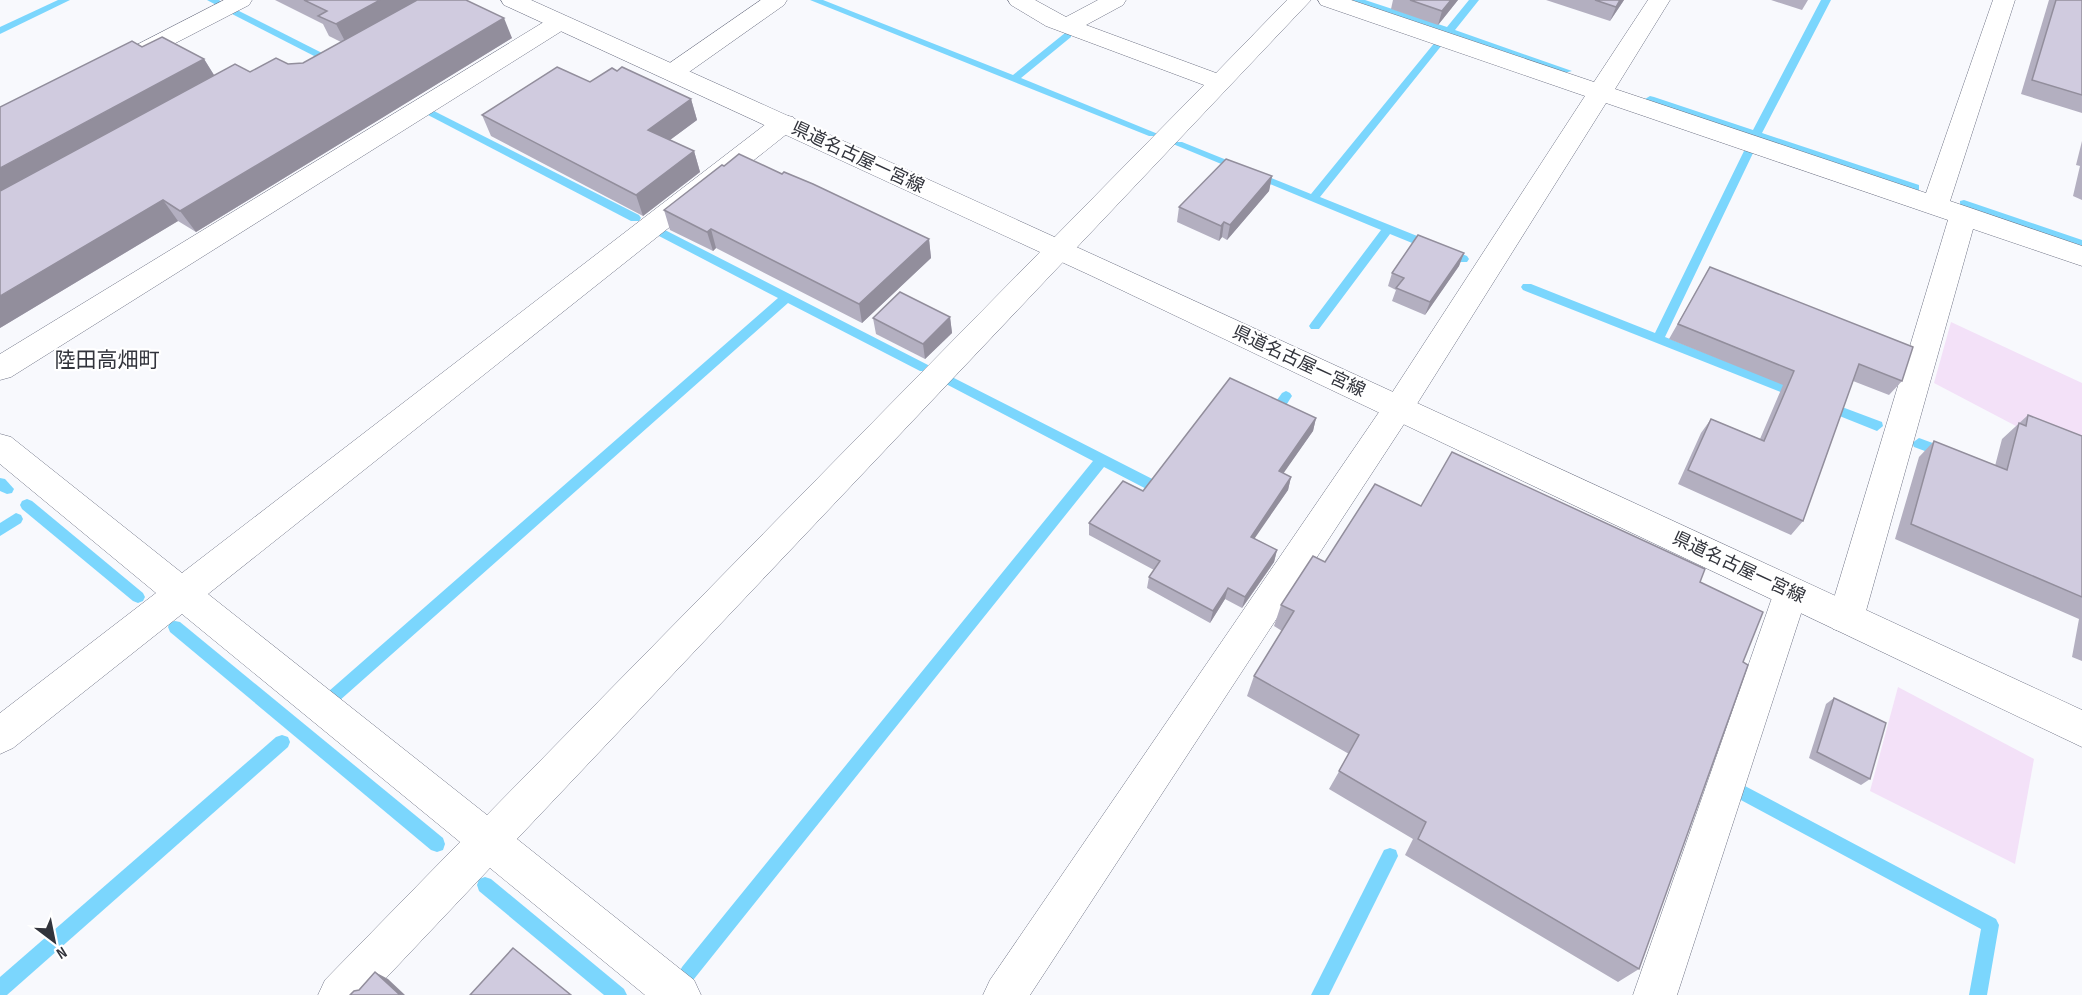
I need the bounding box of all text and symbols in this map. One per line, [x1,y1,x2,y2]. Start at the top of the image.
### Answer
street label: 県道名古屋一宮線 [788,118,927,197]
street label: 県道名古屋一宮線 [1229,322,1368,401]
district label: 陸田高畑町 [55,348,160,373]
street label: 県道名古屋一宮線 [1669,528,1808,607]
north arrow [24,911,84,971]
text: N [52,942,70,963]

